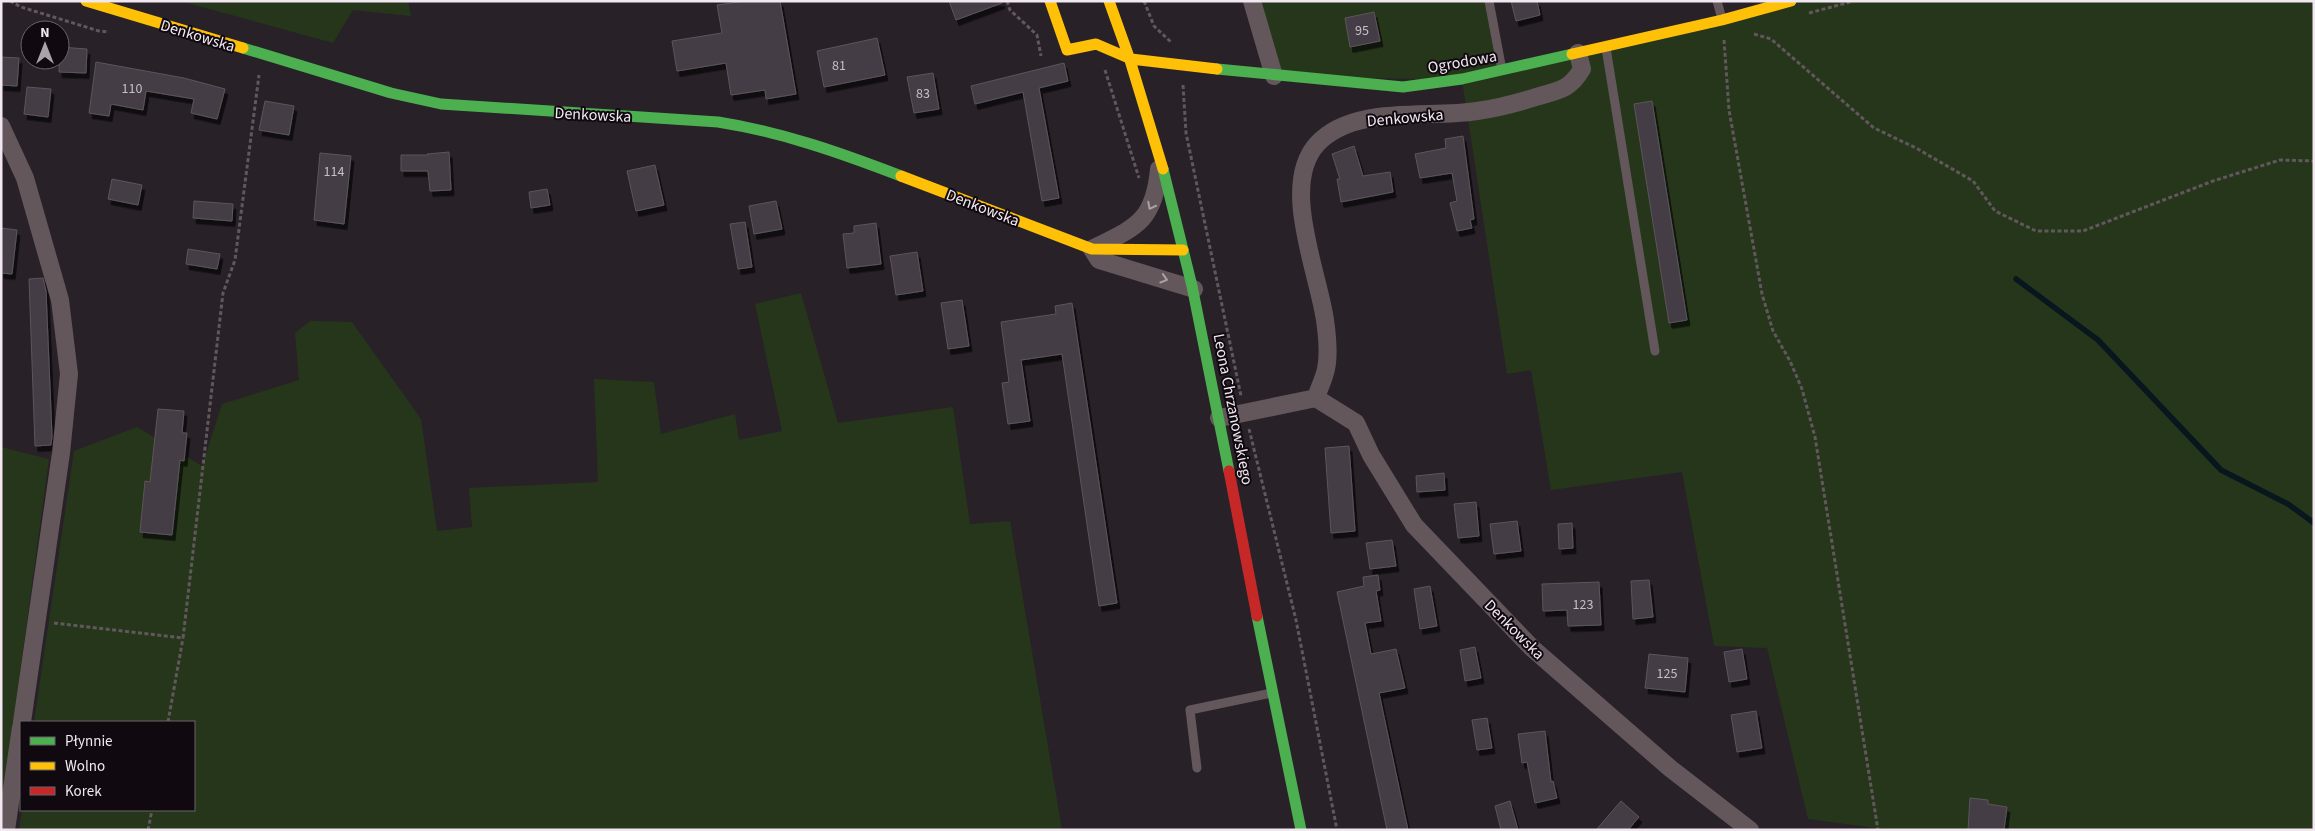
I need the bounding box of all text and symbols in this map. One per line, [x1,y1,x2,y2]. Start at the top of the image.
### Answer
street label: Denkowska [158,14,238,58]
north arrow [20,20,70,70]
house number: 95 [1355,21,1369,41]
text: N [40,23,50,43]
street label: Ogrodowa [1426,45,1498,79]
house number: 81 [832,56,846,76]
house number: 110 [122,79,142,99]
house number: 83 [916,84,930,104]
street label: Denkowska [554,102,632,128]
street label: Denkowska [1366,104,1444,132]
house number: 114 [324,162,344,182]
street label: Denkowska [943,184,1022,232]
one-way arrow [1146,201,1157,210]
one-way arrow [1159,274,1167,284]
street label: Leona Chrzanowskiego [1208,332,1258,487]
street label: Denkowska [1479,595,1549,665]
house number: 123 [1573,595,1593,615]
house number: 125 [1657,664,1677,684]
legend [20,721,195,811]
text: Płynnie [65,731,113,752]
text: Wolno [65,756,105,777]
text: Korek [65,781,102,802]

